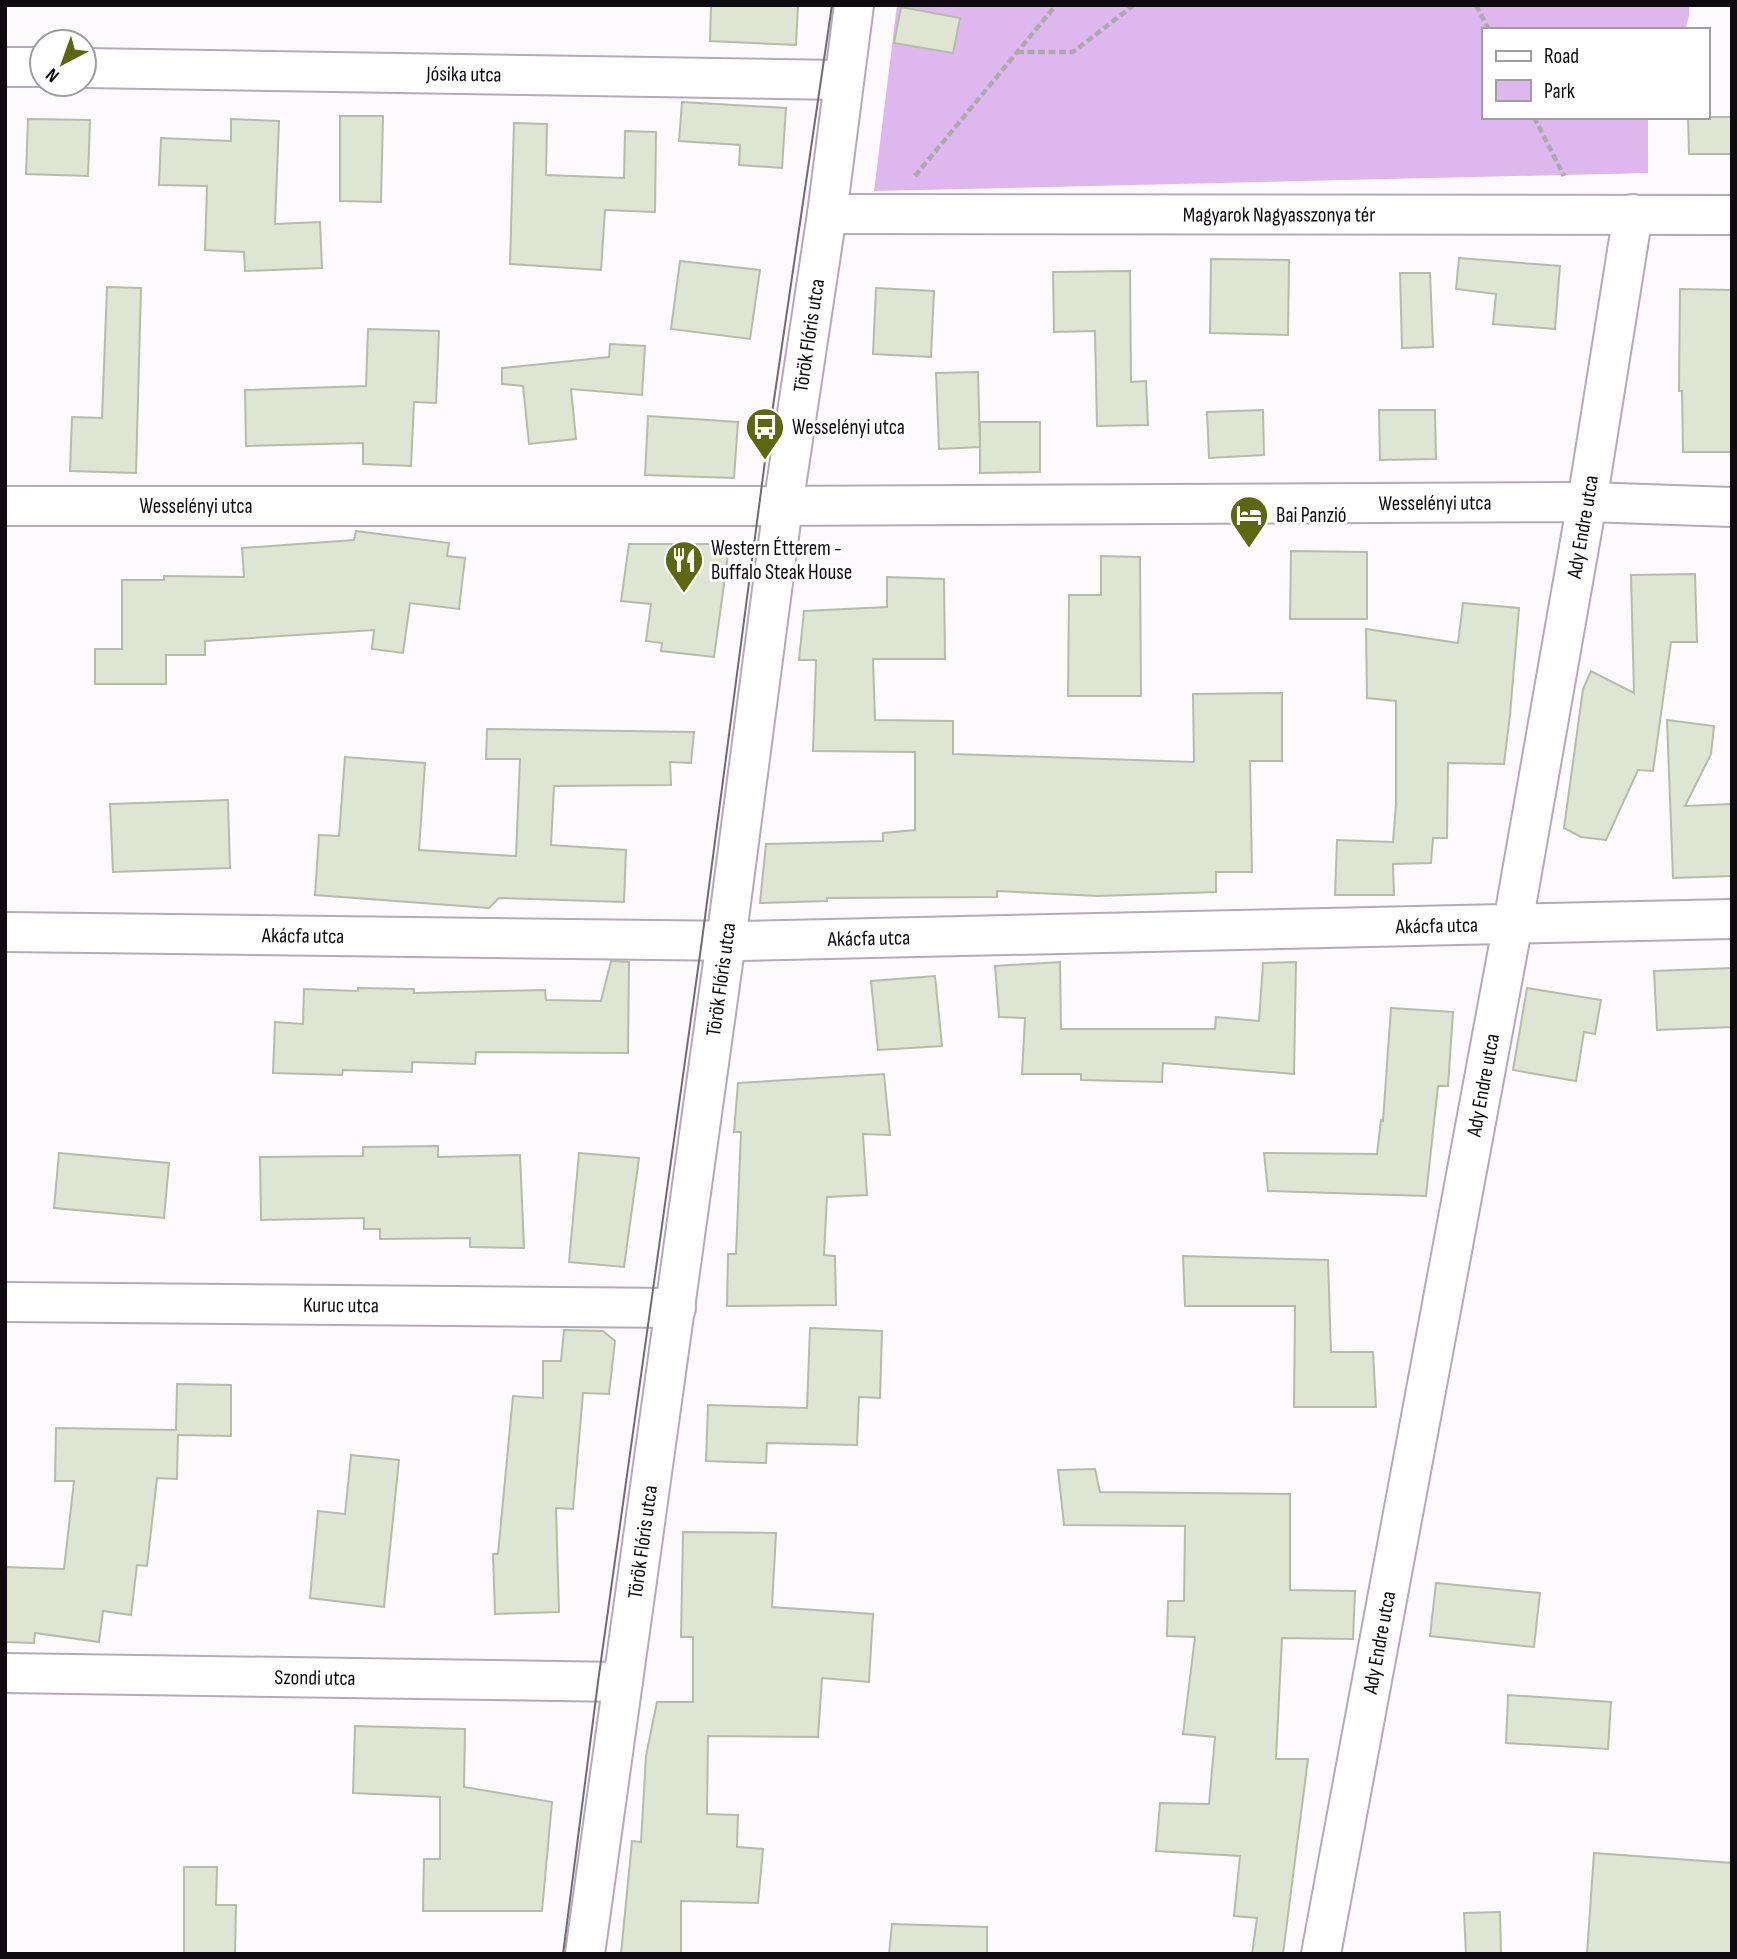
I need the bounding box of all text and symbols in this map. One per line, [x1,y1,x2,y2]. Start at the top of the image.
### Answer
north arrow [28,28,98,98]
legend [1482,28,1709,119]
text: Road [1544,44,1579,69]
street label: Jósika utca [425,61,502,87]
text: N [41,63,64,87]
text: Park [1544,79,1575,104]
street label: Magyarok Nagyasszonya tér [1183,202,1375,227]
street label: Török Flóris utca [788,277,830,394]
bus stop icon: Wesselényi utca [744,406,786,461]
place label: Wesselényi utca [792,415,905,440]
street label: Ady Endre utca [1561,473,1604,581]
street label: Wesselényi utca [1378,490,1492,516]
street label: Wesselényi utca [139,494,253,519]
hotel icon: Bai Panzió [1228,494,1270,549]
place label: Bai Panzió [1276,503,1347,528]
place label: Western Étterem - Buffalo Steak House [711,536,852,585]
restaurant icon: Western Étterem - Buffalo Steak House [663,539,705,594]
street label: Akácfa utca [1394,912,1478,939]
street label: Török Flóris utca [700,921,741,1038]
street label: Akácfa utca [261,923,344,949]
street label: Akácfa utca [826,925,910,952]
street label: Ady Endre utca [1461,1031,1505,1139]
street label: Kuruc utca [303,1292,379,1318]
street label: Török Flóris utca [622,1484,663,1600]
street label: Ady Endre utca [1357,1589,1401,1697]
street label: Szondi utca [274,1664,356,1691]

